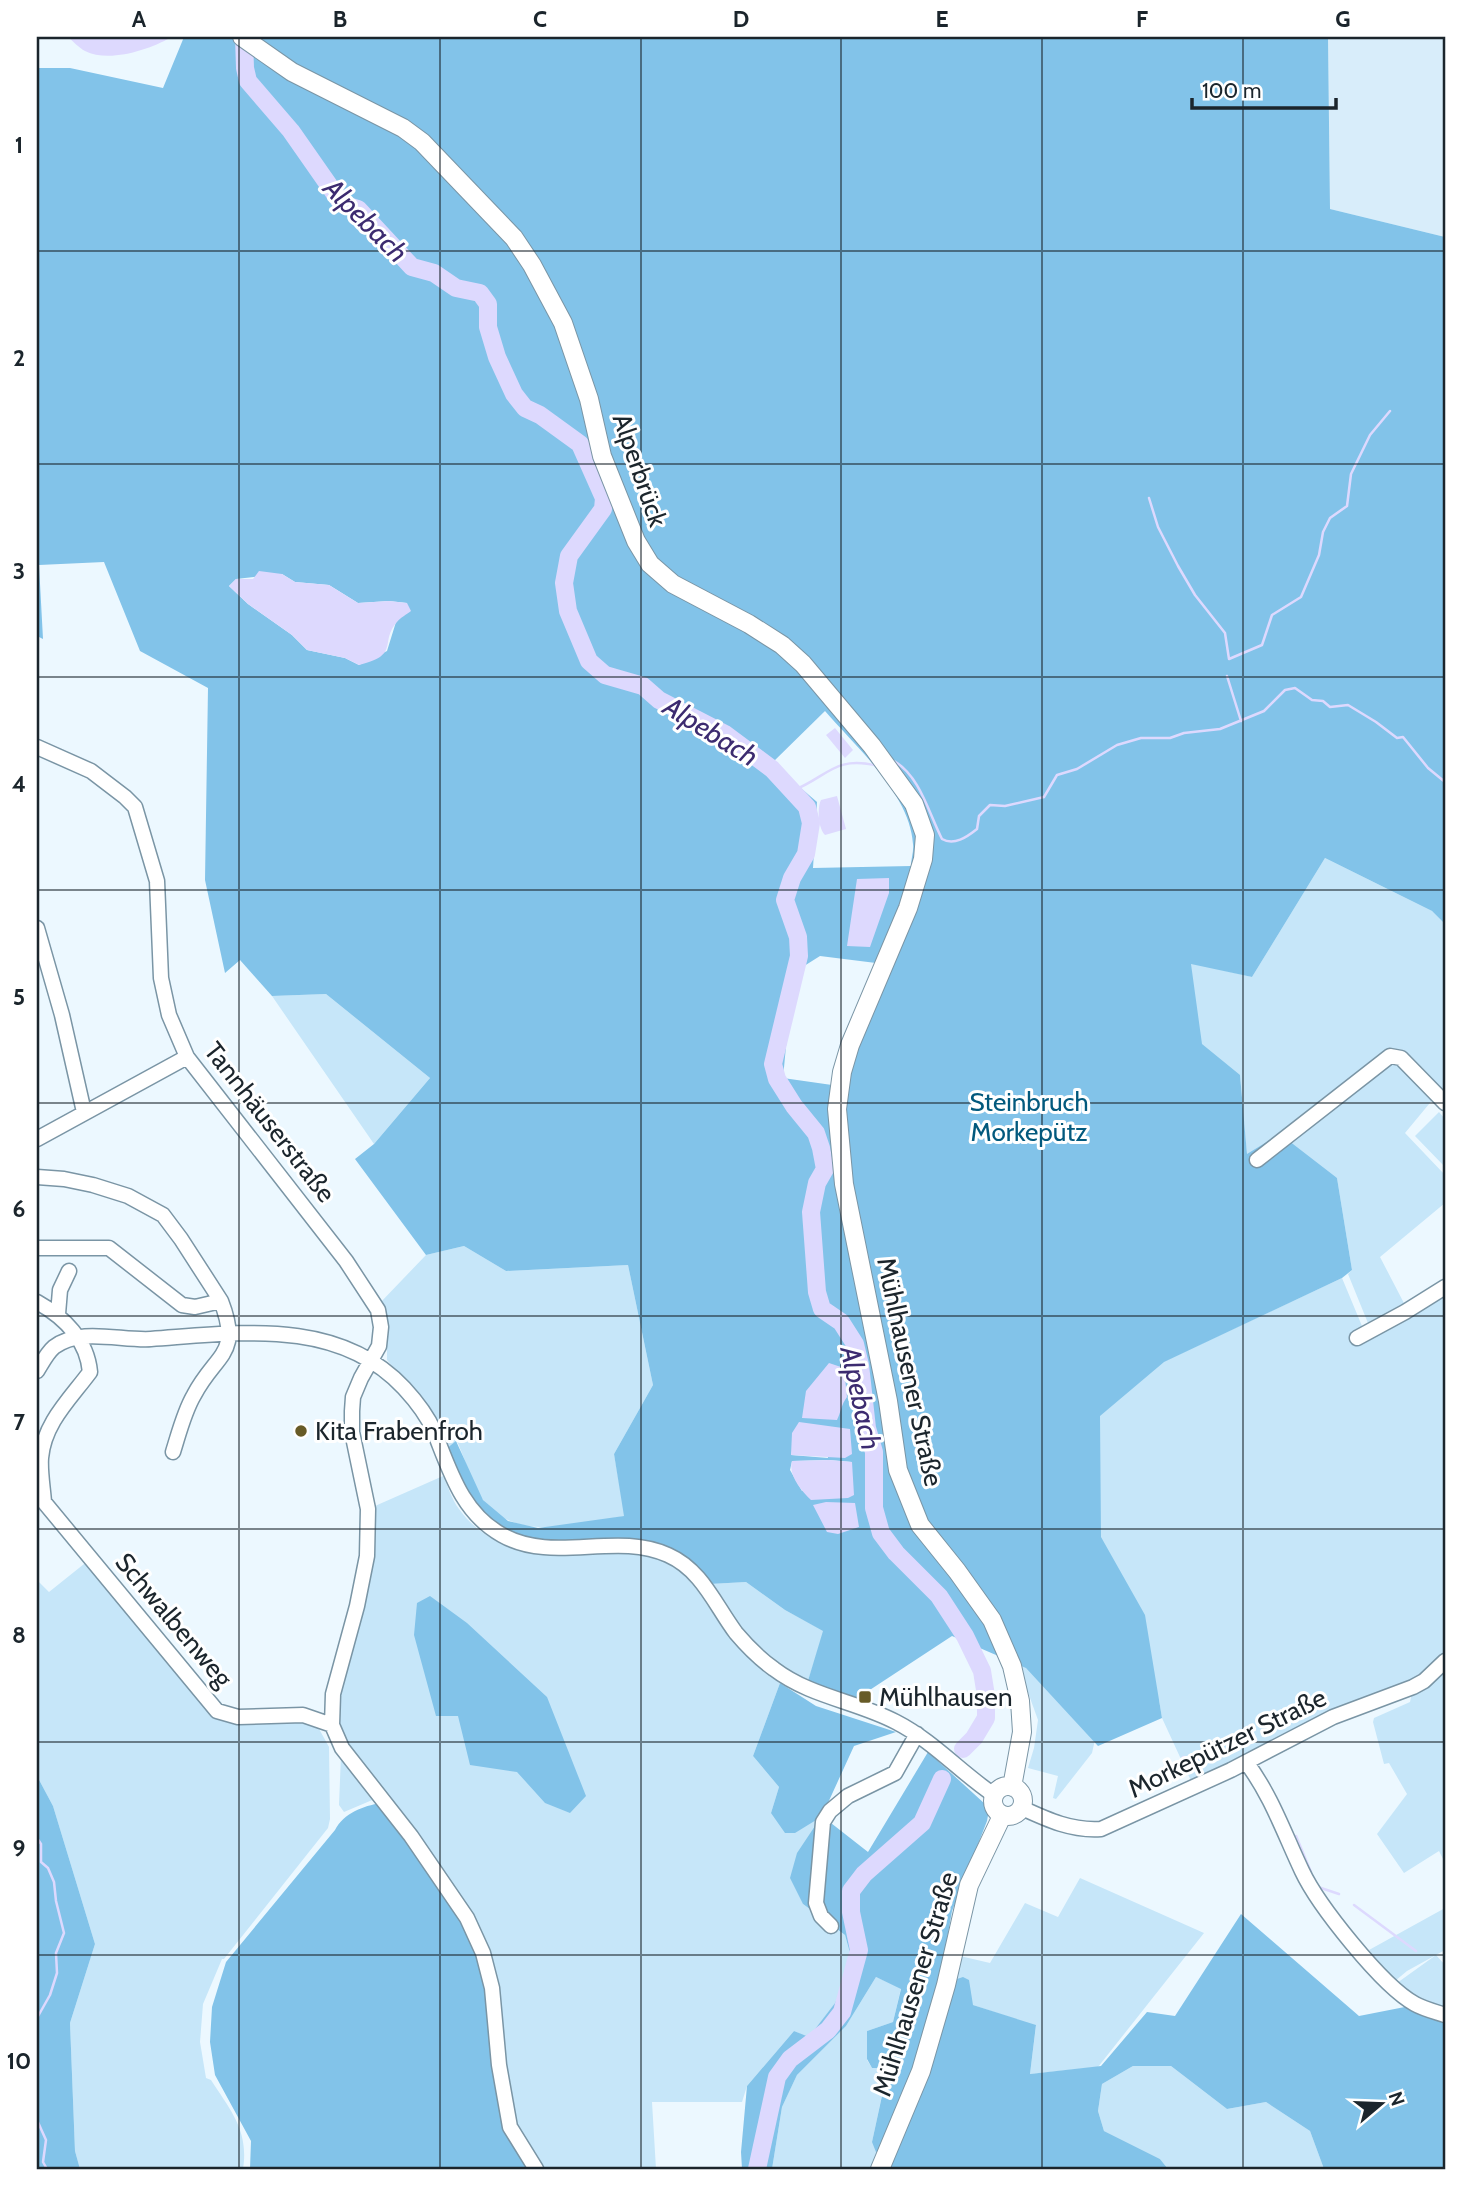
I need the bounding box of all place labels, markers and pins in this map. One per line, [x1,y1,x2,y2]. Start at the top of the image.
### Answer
place label: Kita Frabenfroh [315,1415,483,1447]
marker: Kita Frabenfroh [293,1423,309,1439]
place label: Mühlhausen [879,1681,1012,1713]
marker: Mühlhausen [857,1689,873,1705]

